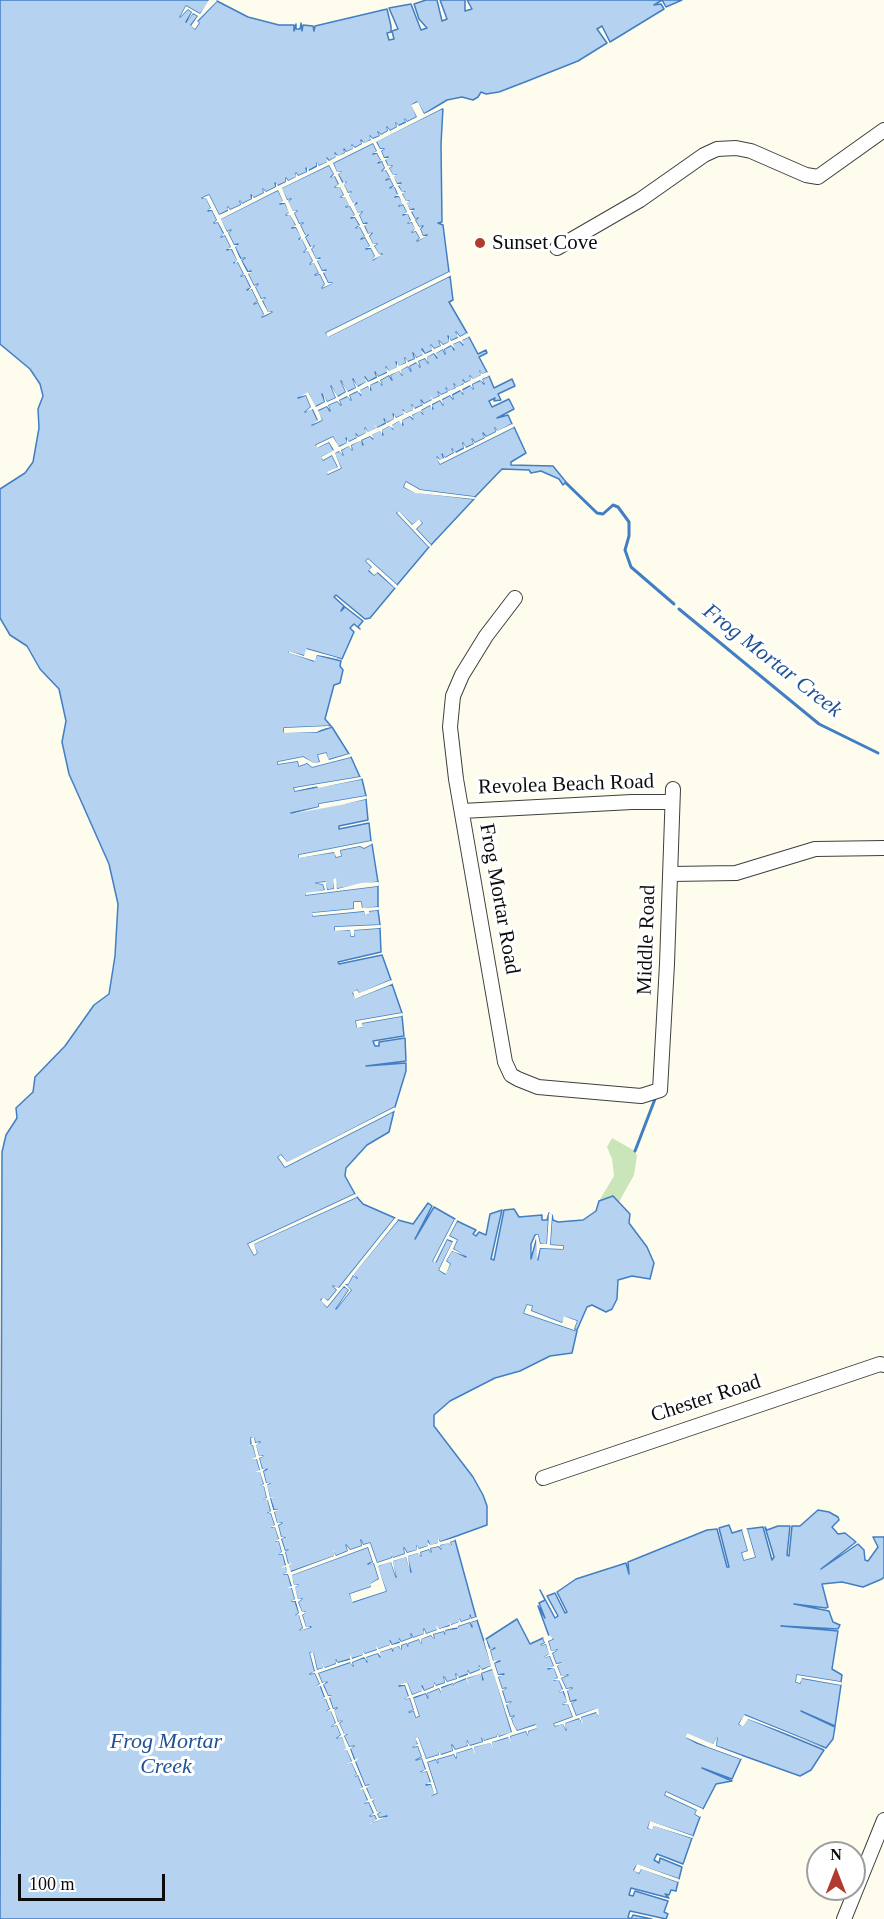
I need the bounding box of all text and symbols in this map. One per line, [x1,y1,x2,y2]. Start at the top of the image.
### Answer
place label: Sunset Cove [492,230,598,256]
marker: Sunset Cove [473,236,487,250]
water label: Frog Mortar Creek [697,598,847,724]
street label: Revolea Beach Road [478,769,654,801]
street label: Frog Mortar Road [473,822,525,976]
street label: Middle Road [632,884,662,996]
street label: Chester Road [648,1369,764,1429]
water label: Frog Mortar Creek [110,1729,222,1780]
north arrow [806,1841,866,1901]
text: N [830,1846,842,1863]
scale bar [21,1862,168,1900]
text: 100 m [29,1874,75,1894]

